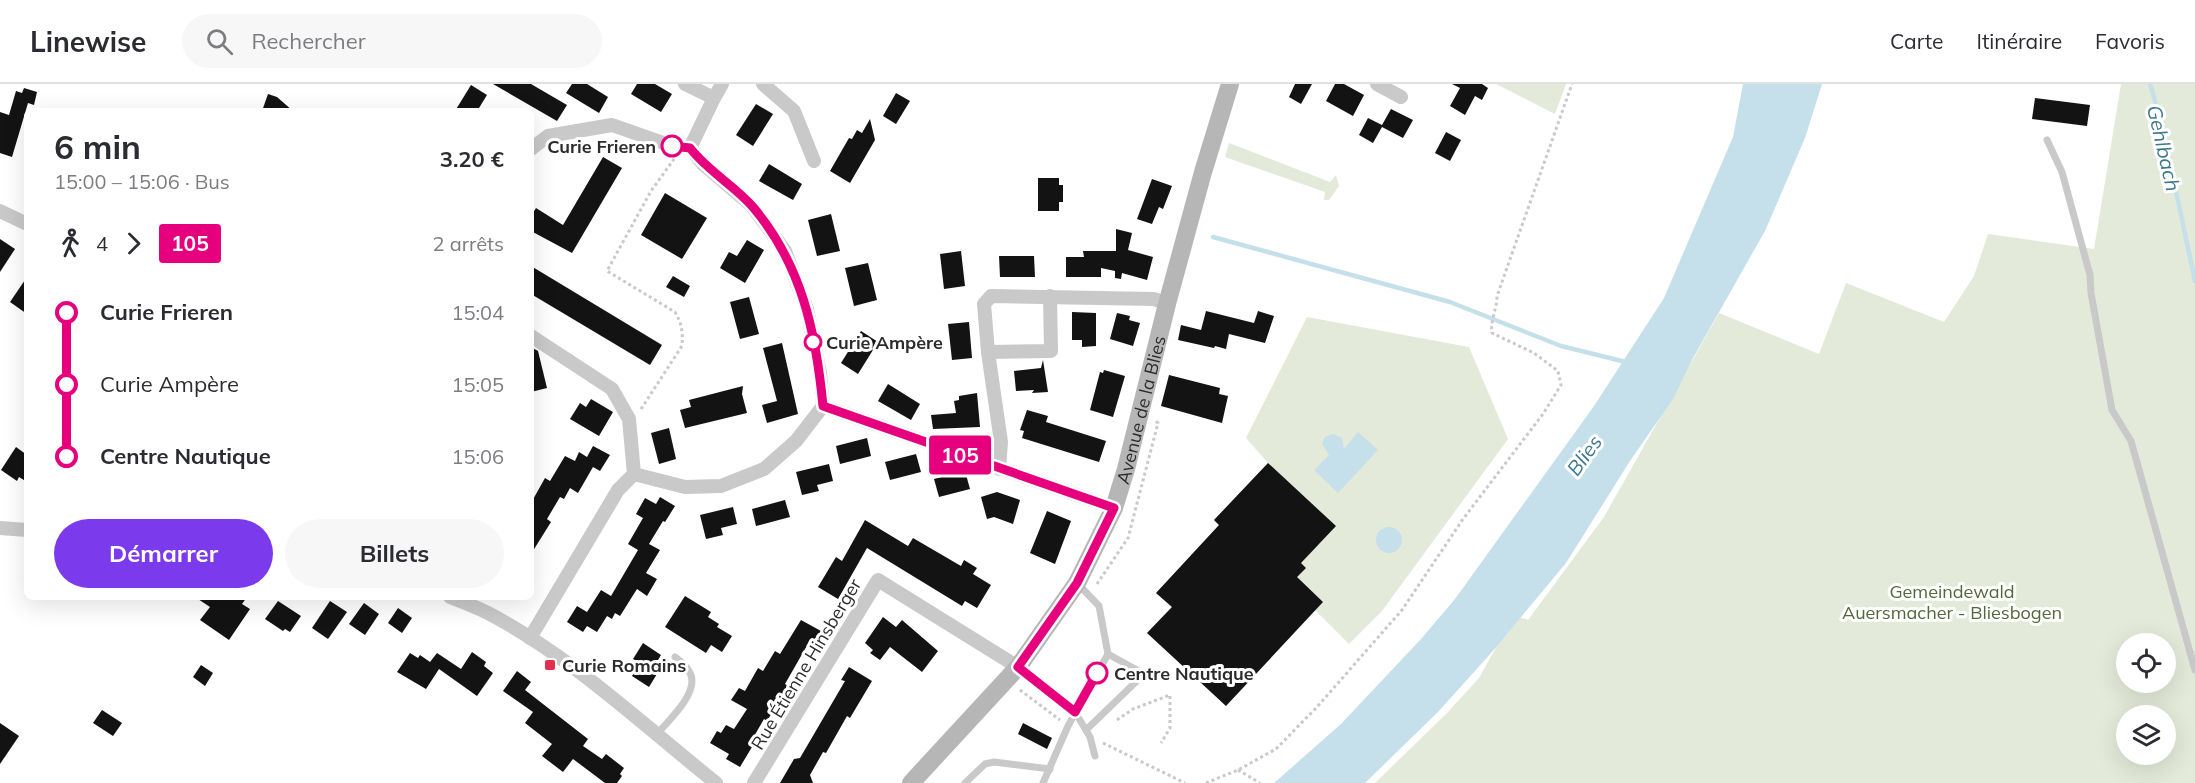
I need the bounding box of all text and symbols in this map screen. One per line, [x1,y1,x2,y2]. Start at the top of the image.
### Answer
search box [182,14,602,68]
text: Linewise [30,24,146,59]
icon: search [203,25,236,58]
text: Rechercher [251,27,366,55]
text: Carte [1890,28,1944,54]
text: Itinéraire [1977,28,2062,54]
text: Favoris [2095,28,2165,54]
water label: Gehlbach [2142,103,2186,193]
text: 6 min [54,126,141,167]
place label: Curie Frieren [547,135,656,158]
marker: Curie Frieren [661,135,683,157]
text: 3.20 € [440,145,504,173]
text: 15:00 – 15:06 · Bus [54,169,230,194]
icon: walk [54,227,87,260]
icon: forward [117,227,150,260]
text: 105 [171,230,209,256]
text: 4 [96,231,108,256]
text: 2 arrêts [433,231,504,256]
text: Curie Frieren [100,298,233,326]
text: 15:04 [451,300,504,325]
place label: Curie Ampère [826,331,943,354]
marker: Curie Ampère [804,333,822,351]
street label: Avenue de la Blies [1111,333,1170,487]
text: Curie Ampère [100,370,239,398]
text: 15:05 [451,372,504,397]
water label: Blies [1561,430,1607,480]
line badge: 105 [926,436,994,475]
text: Centre Nautique [100,442,271,470]
text: 105 [941,442,979,468]
text: 15:06 [451,444,504,469]
button: Démarrer [54,519,273,588]
button: Billets [285,519,504,588]
street label: Rue Étienne Hinsberger [746,574,866,754]
park label: Gemeindewald Auersmacher - Bliesbogen [1842,580,2062,624]
map controls [2116,633,2176,765]
button: locate [2116,633,2176,693]
place label: Curie Romains [562,654,686,677]
marker: Curie Romains [543,658,557,672]
marker: Centre Nautique [1086,662,1108,684]
place label: Centre Nautique [1114,662,1254,685]
button: layers [2116,705,2176,765]

